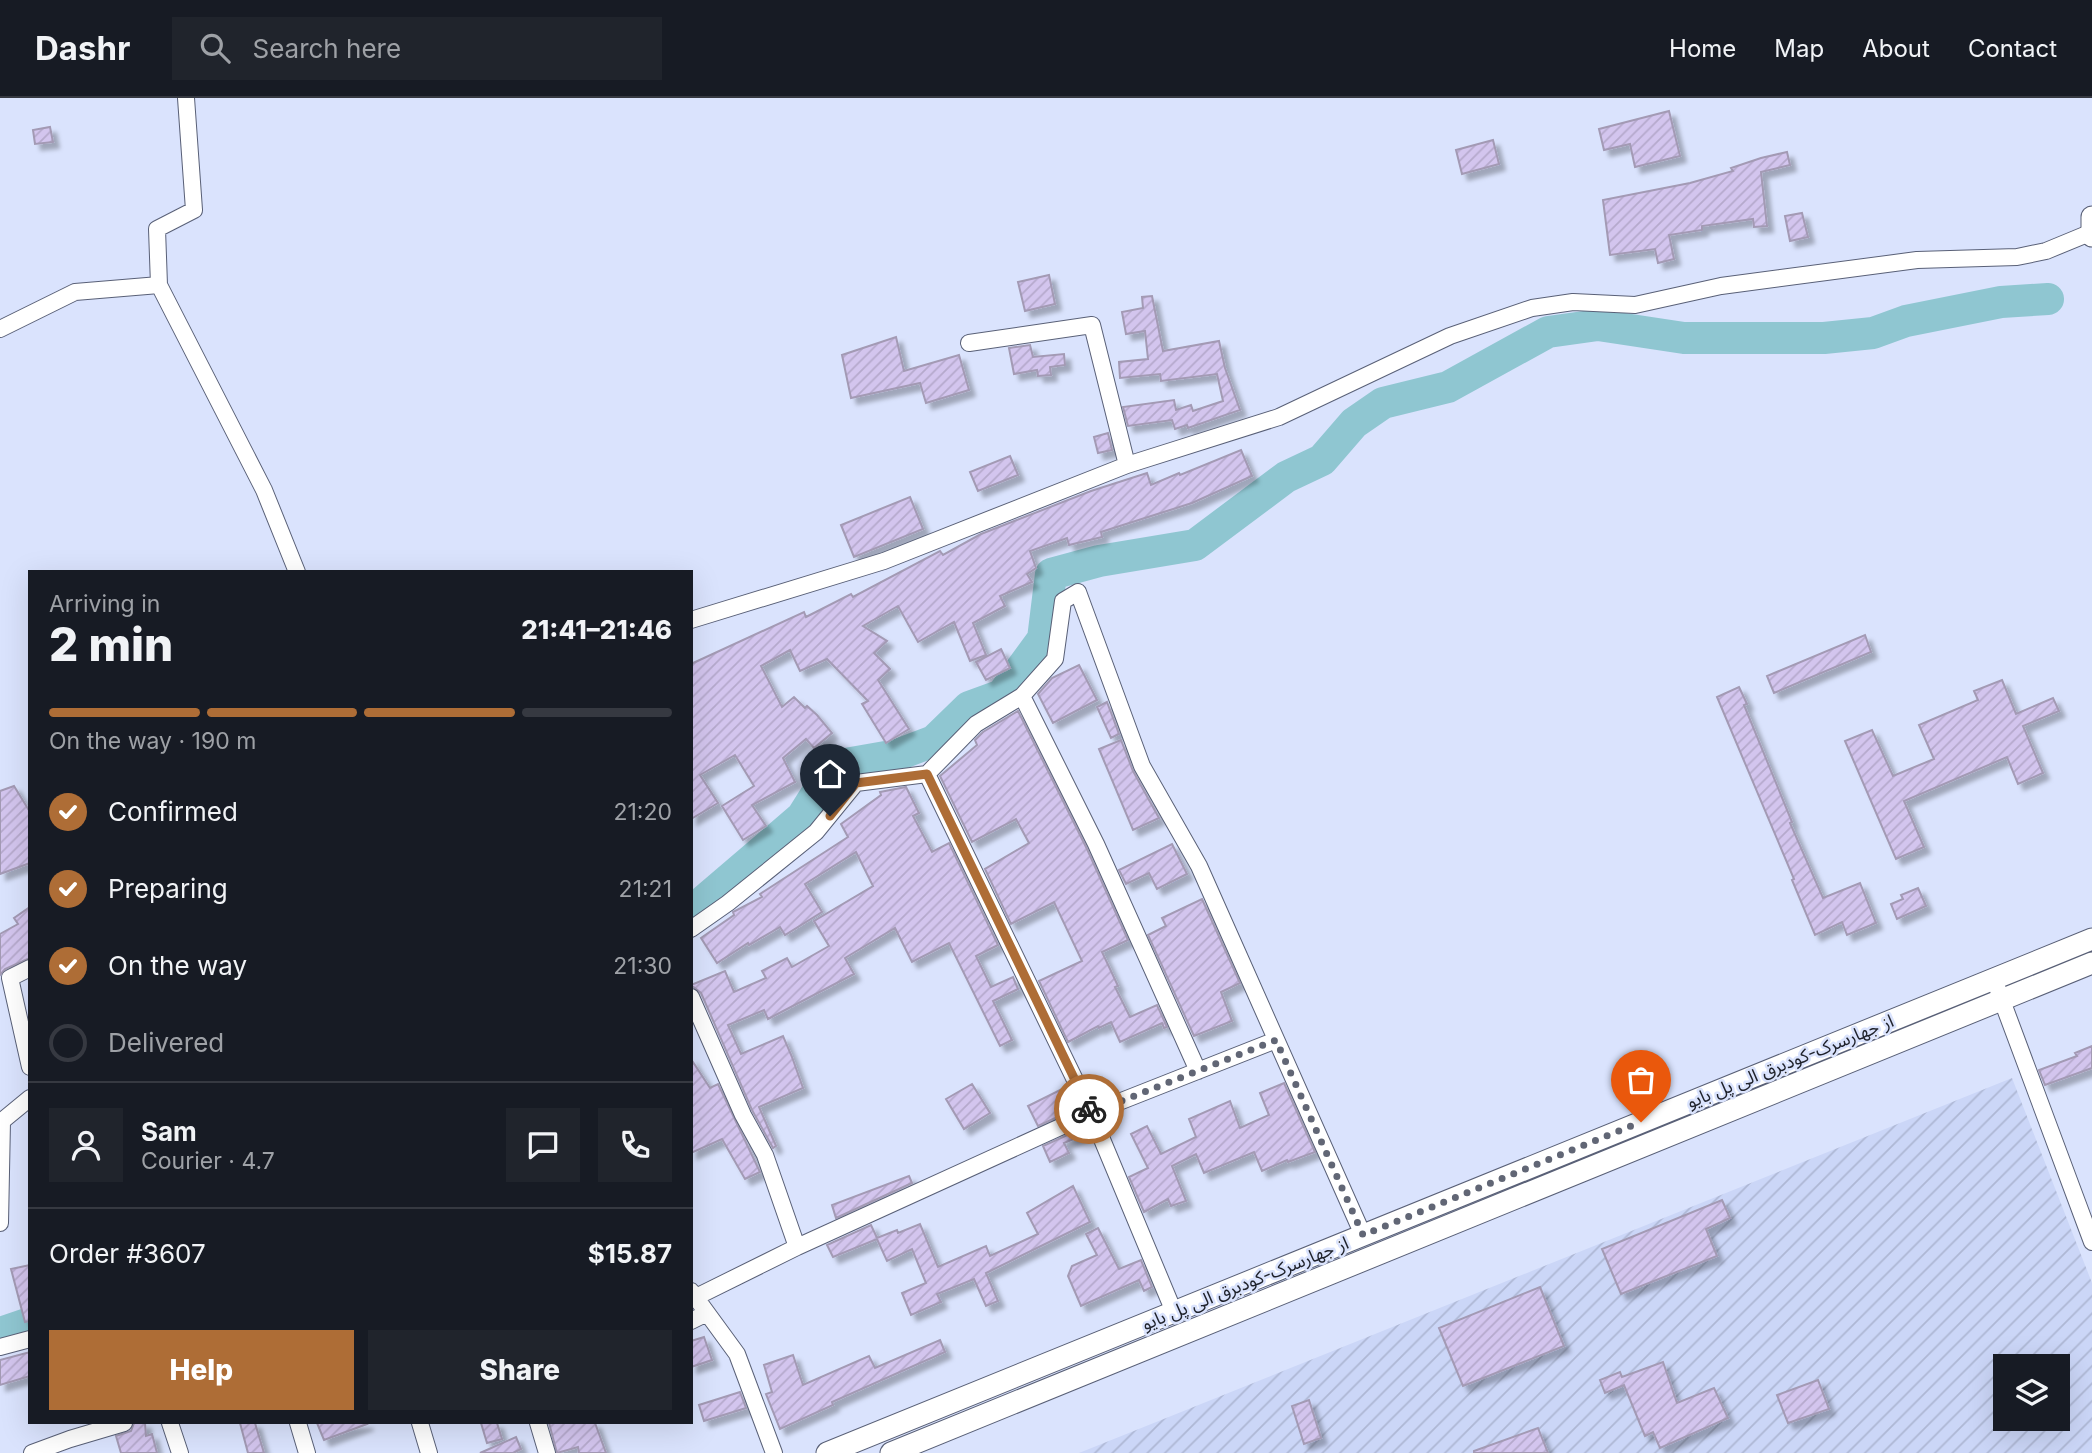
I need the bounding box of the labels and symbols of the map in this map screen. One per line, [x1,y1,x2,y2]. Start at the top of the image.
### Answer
pin [800,744,860,816]
street label: از جهارسرک-کودبرق الی پل بایو [1683,1010,1897,1113]
pin [1611,1050,1671,1122]
courier [1054,1074,1124,1144]
street label: از جهارسرک-کودبرق الی پل بایو [1138,1232,1352,1335]

